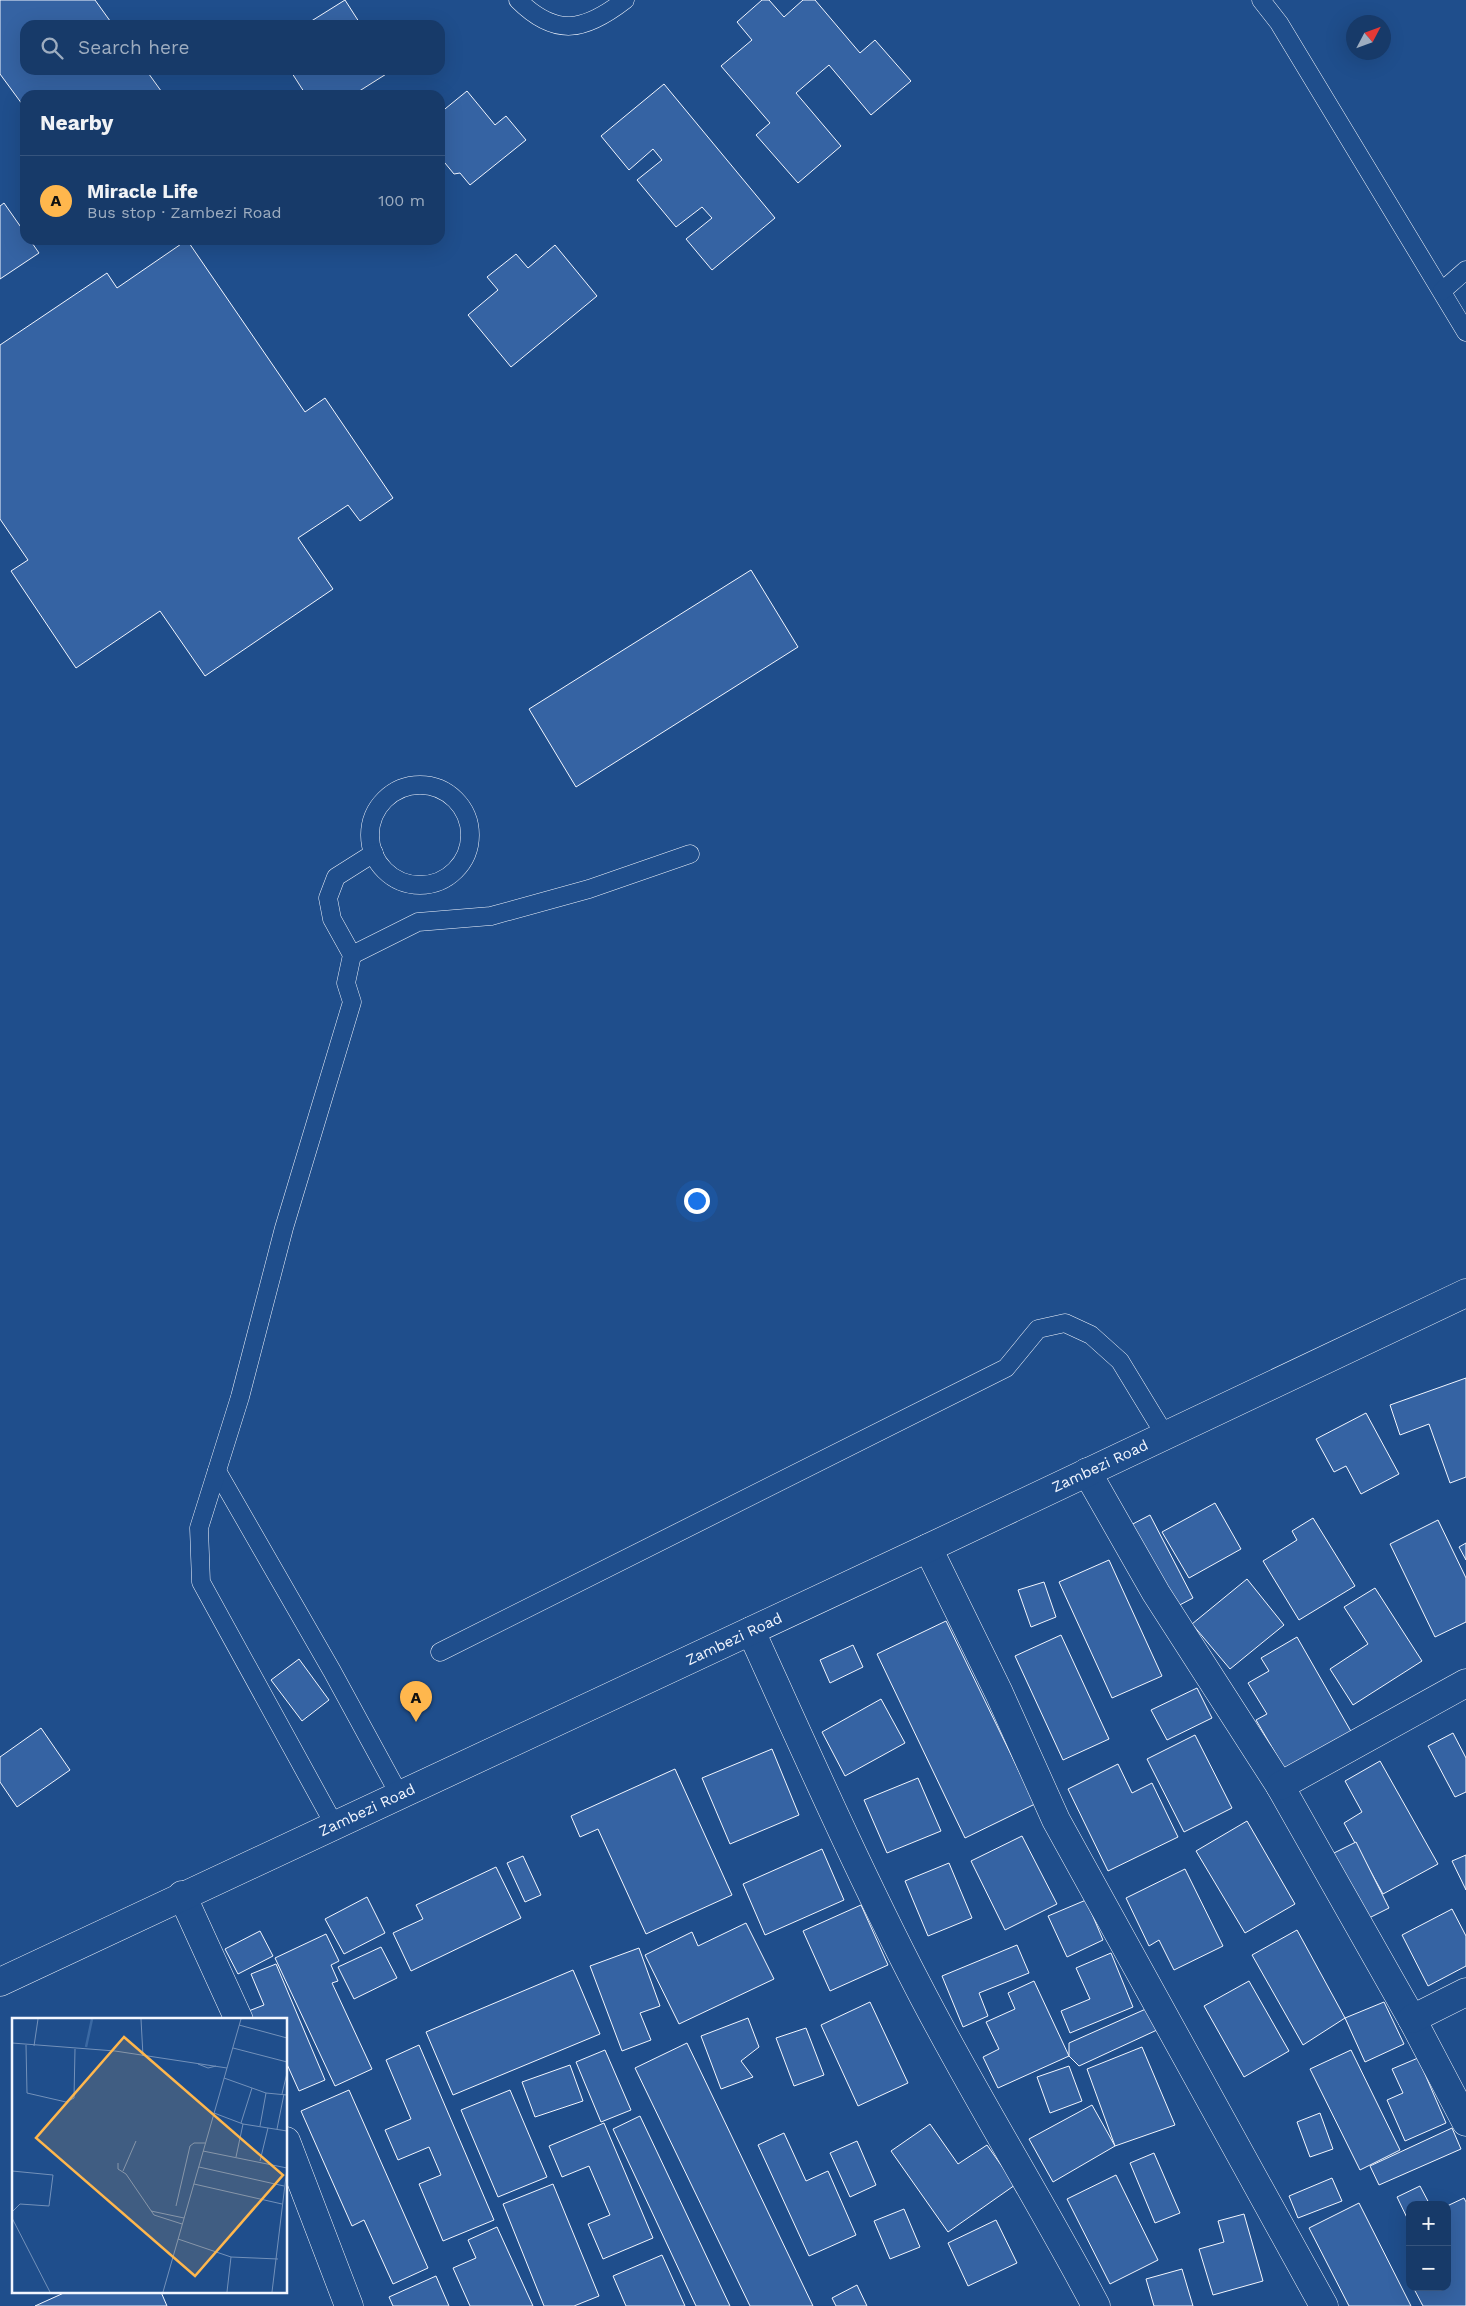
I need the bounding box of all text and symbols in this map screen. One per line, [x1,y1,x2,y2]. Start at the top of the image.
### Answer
north arrow [1346,15,1391,60]
search box [20,20,445,75]
icon: search [38,34,66,62]
text: Search here [78,36,189,59]
text: Nearby [40,110,113,135]
text: Miracle Life [87,180,198,203]
text: A [51,191,61,210]
text: 100 m [378,191,425,210]
text: Bus stop · Zambezi Road [87,203,281,222]
your location [684,1188,710,1214]
street label: Zambezi Road [1049,1436,1151,1496]
street label: Zambezi Road [683,1609,785,1669]
pin: A [400,1681,432,1722]
street label: Zambezi Road [316,1780,418,1840]
inset map [12,2018,288,2294]
map controls [1406,2201,1451,2291]
button: + [1406,2201,1451,2246]
button: − [1406,2246,1451,2291]

